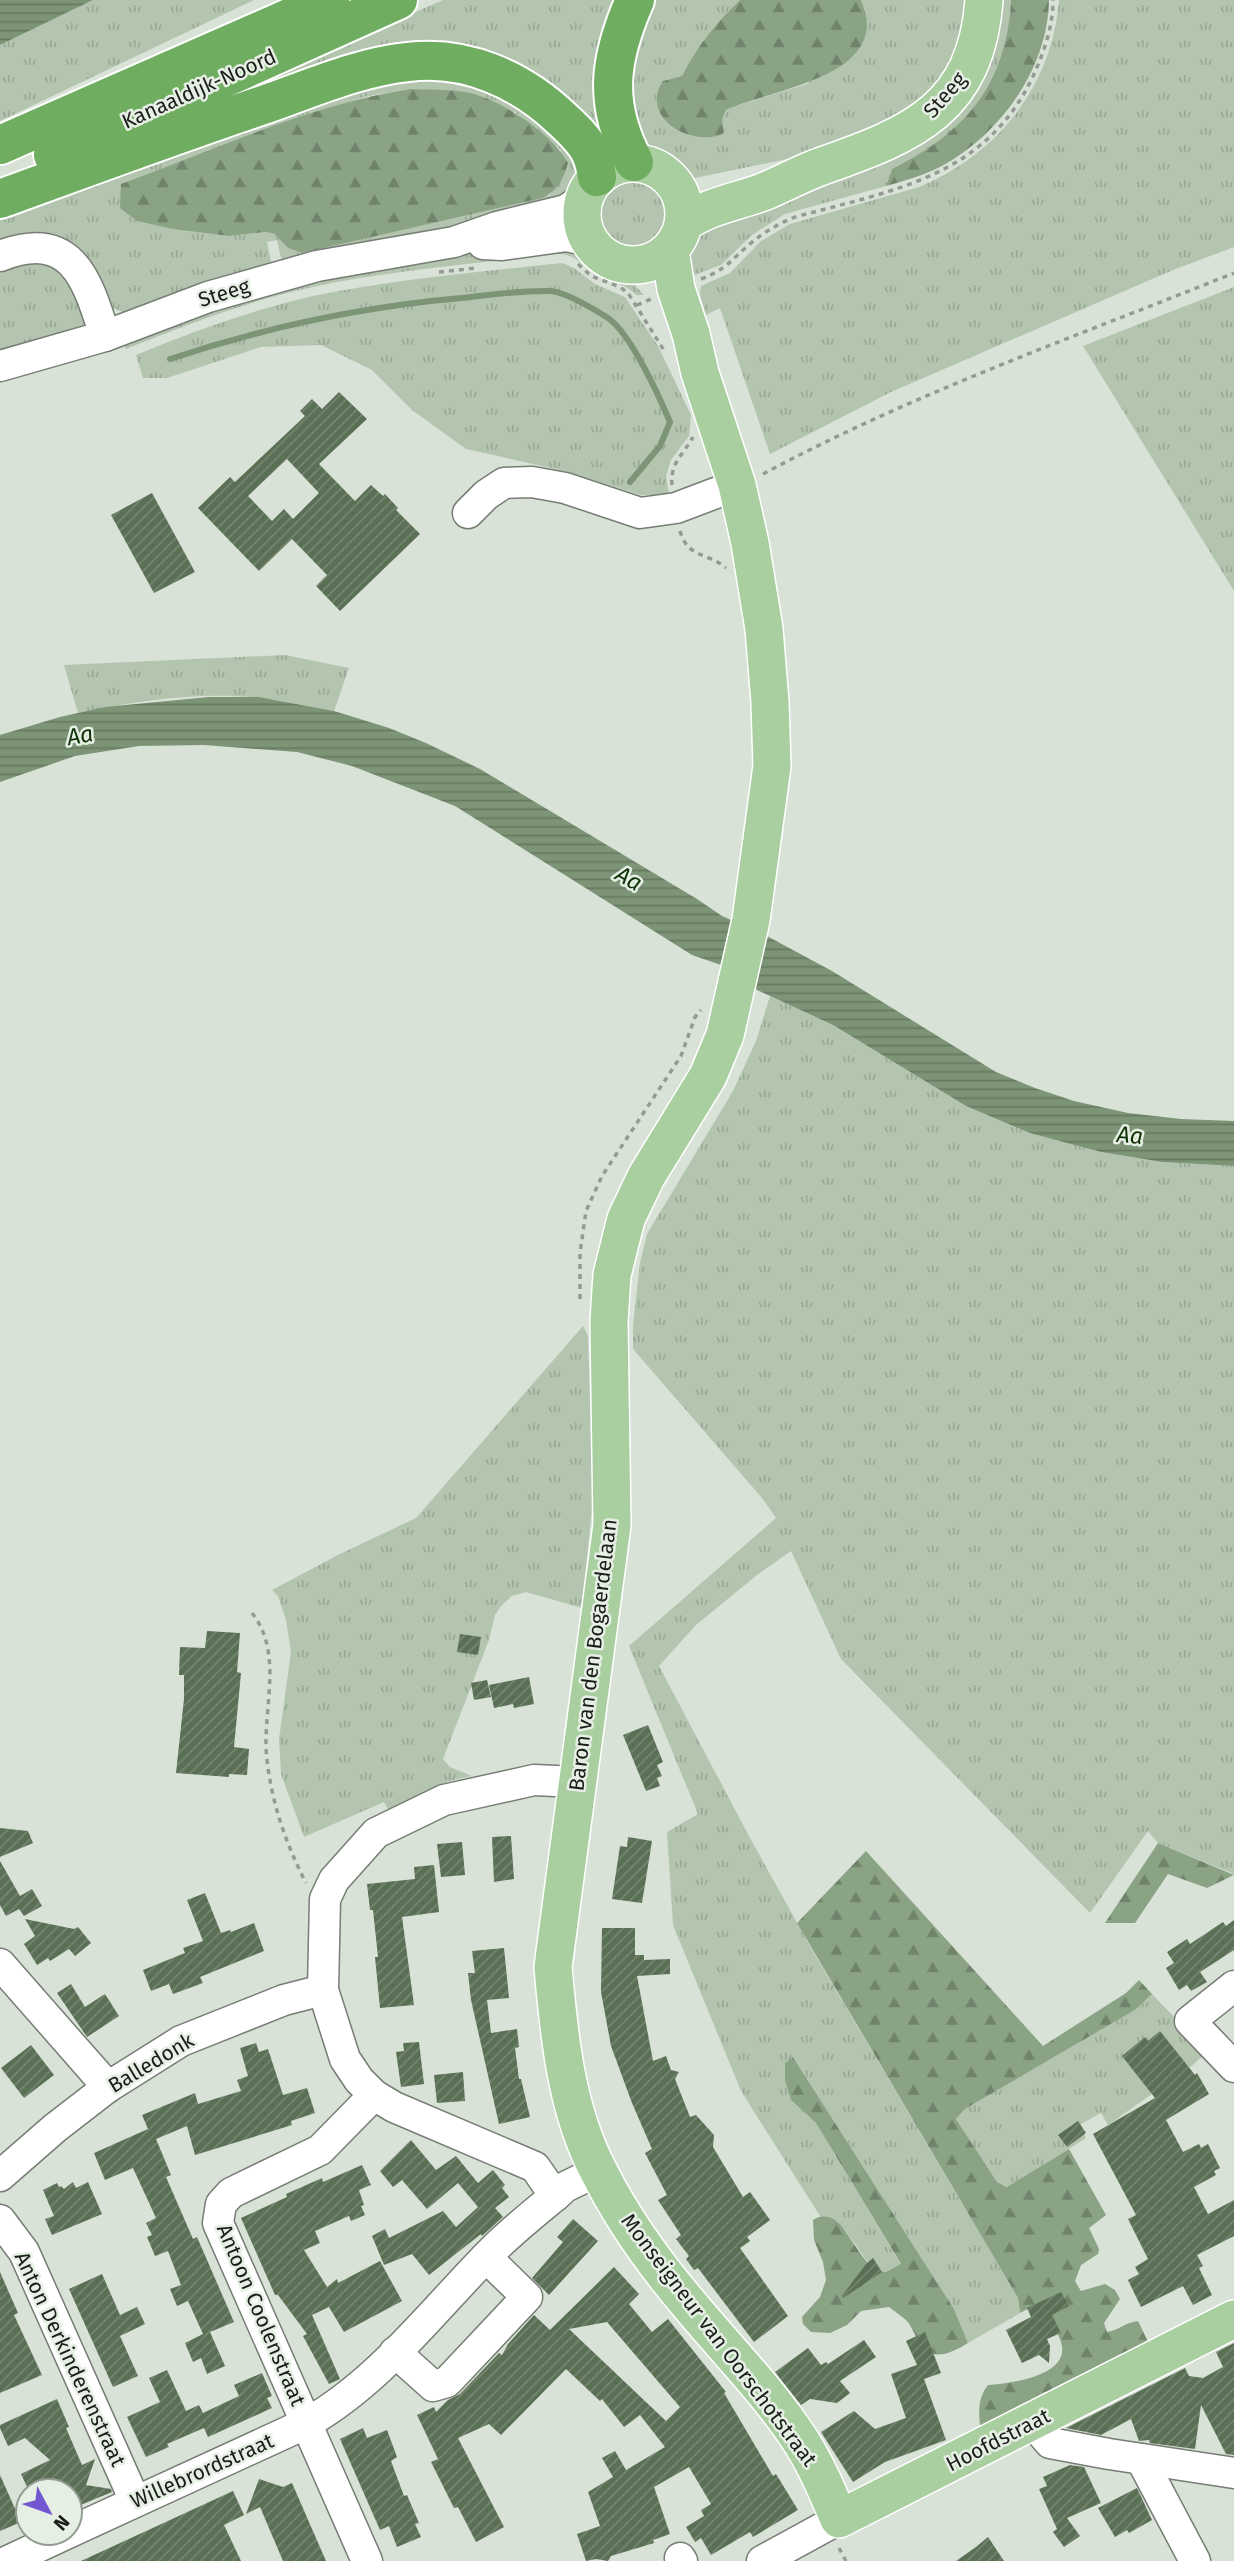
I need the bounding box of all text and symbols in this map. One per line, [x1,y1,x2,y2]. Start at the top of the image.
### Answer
street label: Kanaaldijk-Noord [118,43,280,135]
street label: Steeg [918,67,972,123]
street label: Steeg [195,273,253,313]
water label: Aa [64,719,95,751]
water label: Aa [610,859,647,897]
water label: Aa [1115,1120,1144,1150]
street label: Baron van den Bogaerdelaan [563,1517,623,1793]
street label: Balledonk [103,2027,199,2099]
street label: Monseigneur van Oorschotstraat [615,2209,823,2472]
street label: Antoon Coolenstraat [211,2220,311,2410]
street label: Anton Derkinderenstraat [9,2247,131,2471]
street label: Hoofdstraat [942,2403,1055,2477]
street label: Willebrordstraat [126,2428,278,2514]
north arrow [14,2477,84,2547]
text: N [49,2511,74,2535]

